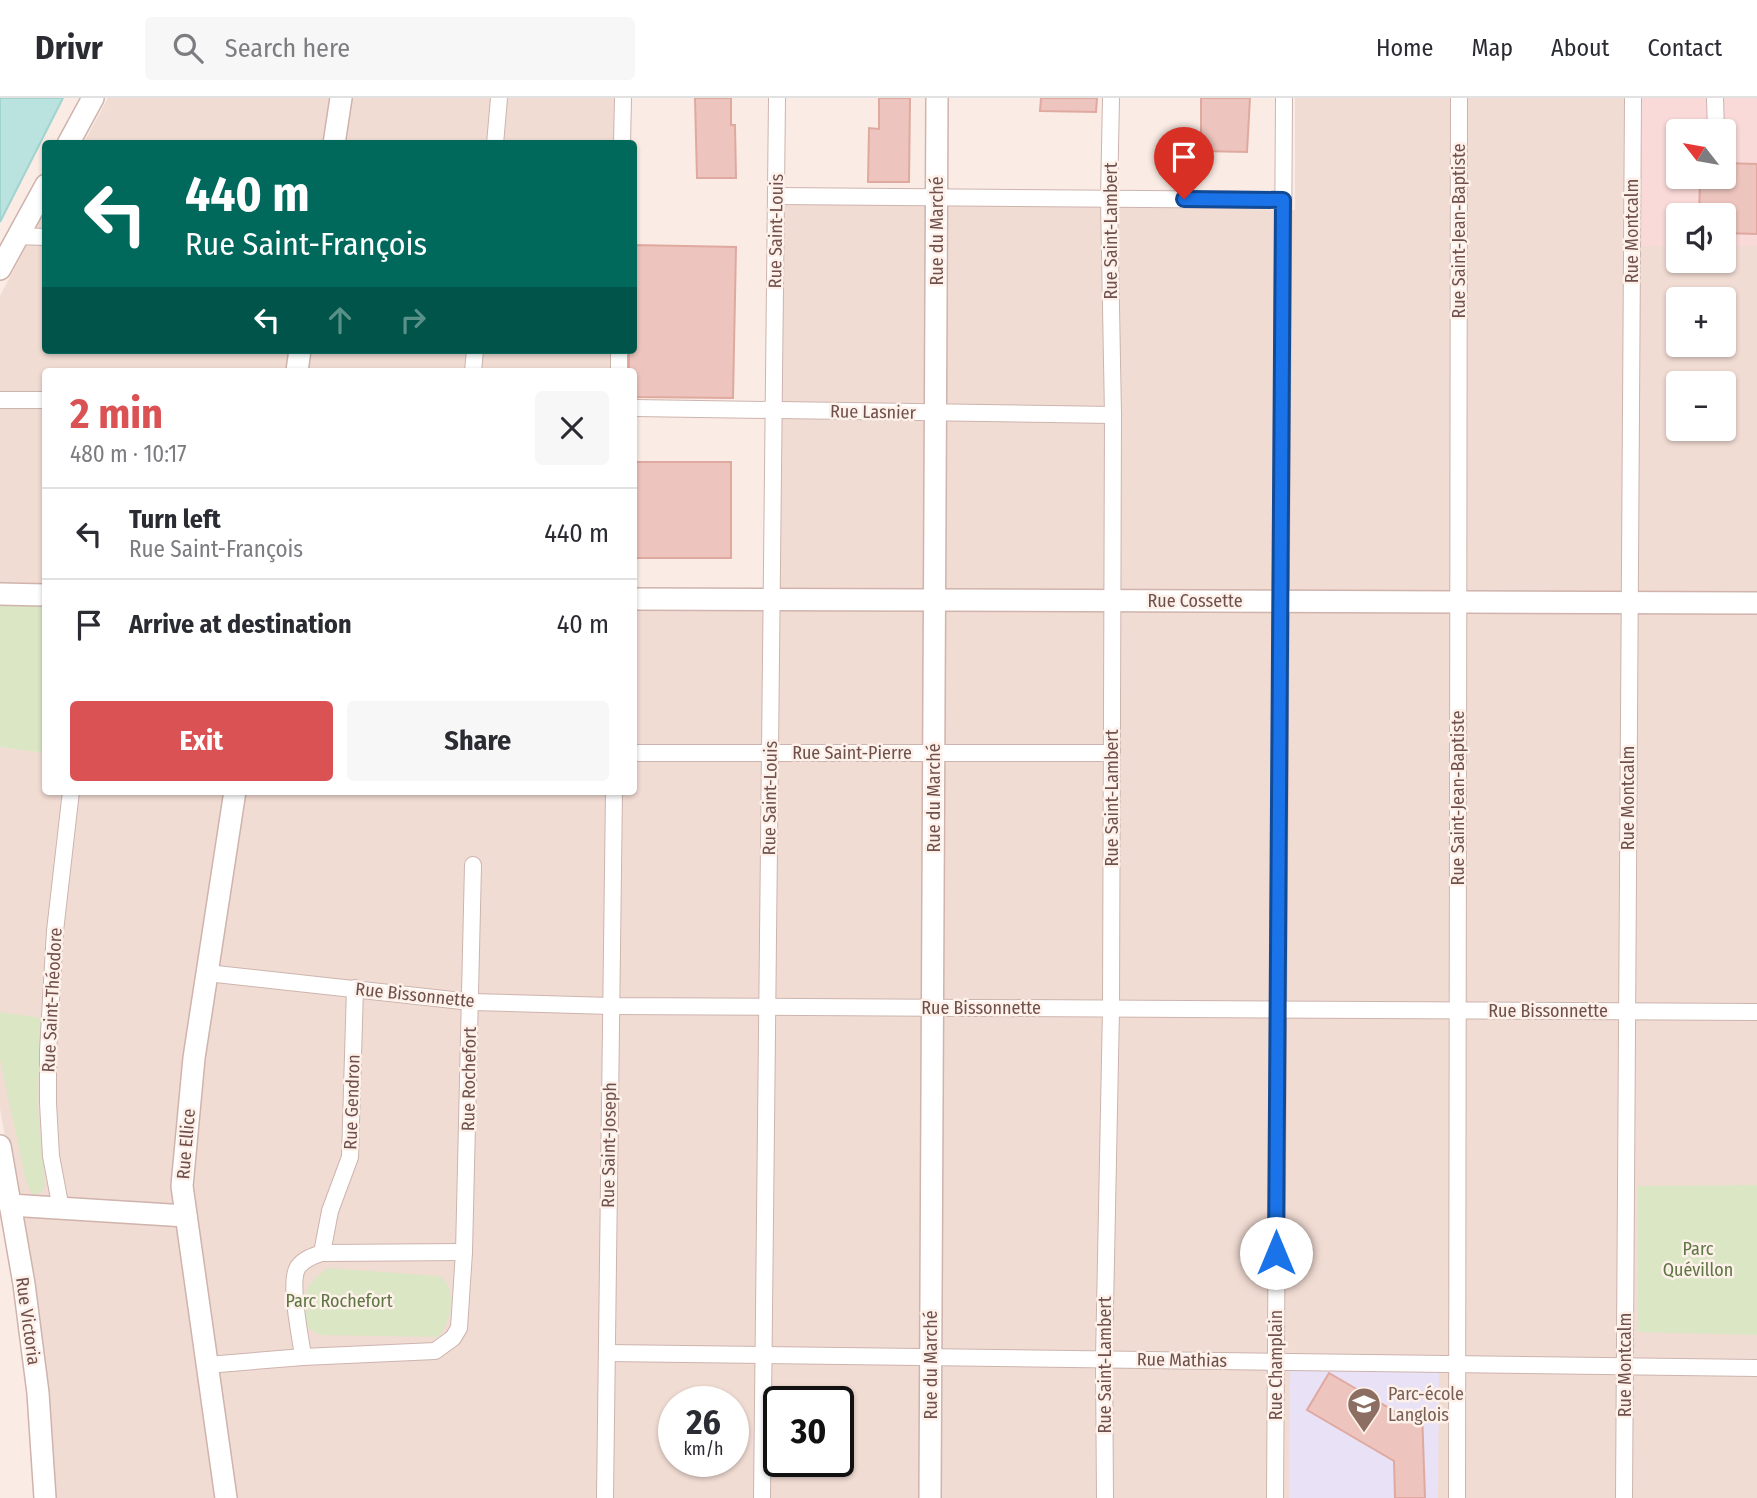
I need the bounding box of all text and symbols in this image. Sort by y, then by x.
search box [145,17,635,80]
text: Drivr [35,28,103,68]
icon: search [169,29,207,67]
text: Search here [225,33,350,64]
text: Home [1376,34,1433,62]
text: Map [1471,34,1513,62]
text: About [1551,34,1609,62]
text: Contact [1647,34,1722,62]
north arrow [1666,119,1736,189]
map controls [1666,119,1736,441]
pin [1154,127,1214,199]
icon: arrive [1165,138,1203,176]
street label: Rue Saint-Jean-Baptiste [1448,143,1470,319]
street label: Rue Saint-Lambert [1100,162,1122,300]
text: 440 m [185,165,310,224]
icon: left [70,168,161,259]
street label: Rue Saint-Louis [764,173,788,288]
street label: Rue du Marché [926,176,948,286]
street label: Rue Montcalm [1621,179,1643,283]
button: sound [1666,203,1736,273]
text: Rue Saint-François [185,225,427,263]
button: + [1666,287,1736,357]
icon: left [248,301,286,339]
icon: ahead [321,301,359,339]
icon: right [394,301,432,339]
button: − [1666,371,1736,441]
text: 2 min [70,389,163,439]
button: close [535,391,609,465]
street label: Rue Lasnier [830,400,917,424]
text: 480 m · 10:17 [70,440,187,468]
text: Turn left [129,504,221,535]
icon: left [70,515,108,553]
text: 440 m [544,518,609,549]
text: Rue Saint-François [129,535,303,563]
street label: Rue Cossette [1147,590,1243,612]
icon: arrive [70,606,108,644]
text: Arrive at destination [129,609,352,640]
text: 40 m [557,609,609,640]
button: Exit [70,701,333,781]
button: Share [347,701,609,781]
street label: Rue Saint-Jean-Baptiste [1447,710,1469,886]
street label: Rue Saint-Lambert [1101,729,1123,867]
street label: Rue Saint-Louis [758,740,782,855]
street label: Rue Saint-Pierre [792,742,912,764]
street label: Rue du Marché [923,743,945,853]
street label: Rue Montcalm [1617,746,1639,850]
street label: Rue Saint-Théodore [37,927,67,1073]
street label: Rue Bissonnette [354,978,476,1012]
street label: Rue Bissonnette [921,997,1041,1019]
street label: Rue Bissonnette [1488,1000,1608,1022]
street label: Rue Rochefort [457,1027,481,1131]
street label: Rue Gendron [339,1054,365,1150]
street label: Rue Saint-Joseph [597,1082,621,1208]
street label: Rue Ellice [172,1108,200,1180]
position arrow [1239,1216,1313,1290]
park label: Parc Quévillon [1663,1238,1733,1281]
street label: Rue Victoria [11,1276,45,1367]
park label: Parc Rochefort [285,1290,393,1312]
street label: Rue Saint-Lambert [1094,1296,1116,1434]
street label: Rue du Marché [920,1310,942,1420]
street label: Rue Champlain [1265,1310,1287,1420]
street label: Rue Montcalm [1614,1313,1636,1417]
street label: Rue Mathias [1137,1348,1228,1372]
place label: Parc-école Langlois [1388,1383,1464,1426]
school or university icon: Parc-école Langlois [1345,1385,1383,1434]
speed limit sign: 30 [763,1386,854,1477]
text: 26 [686,1401,721,1443]
text: km/h [683,1438,724,1460]

